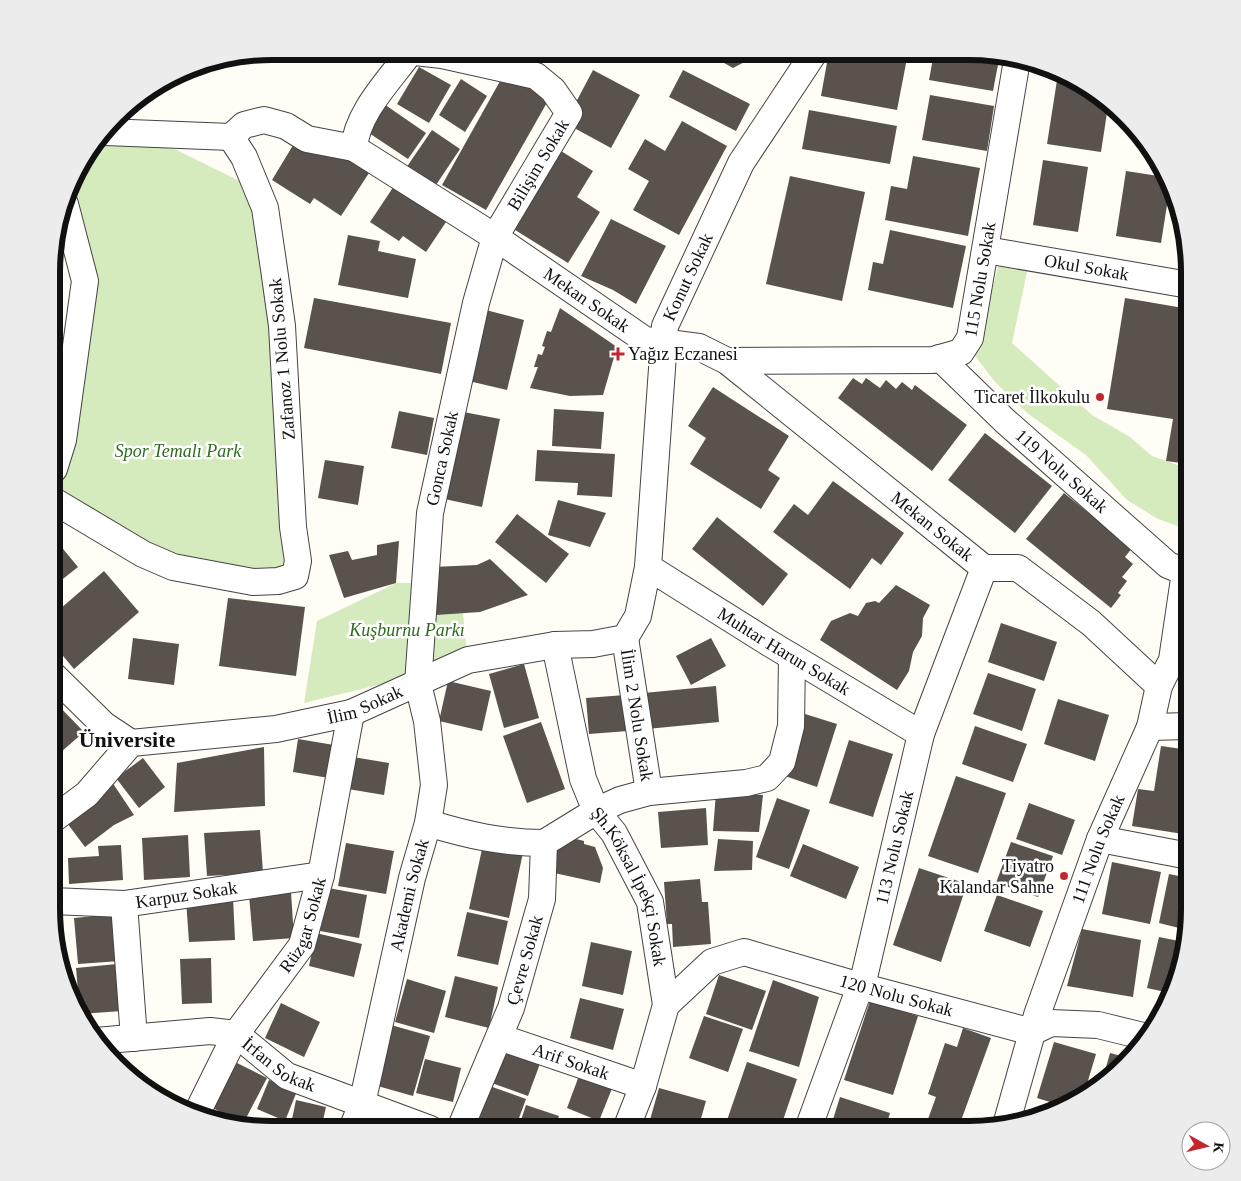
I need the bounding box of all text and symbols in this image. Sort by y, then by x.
street label: Bilişim Sokak [503,115,573,214]
street label: 115 Nolu Sokak [960,221,999,339]
street label: Konut Sokak [659,230,717,324]
street label: Okul Sokak [1043,250,1130,284]
street label: Mekan Sokak [540,264,633,336]
street label: Zafanoz 1 Nolu Sokak [265,277,299,441]
place label: Yağız Eczanesi [628,344,738,364]
marker: Yağız Eczanesi [612,348,624,360]
place label: Ticaret İlkokulu [974,387,1090,407]
marker: Ticaret İlkokulu [1094,391,1106,403]
street label: Gonca Sokak [422,409,462,508]
street label: 119 Nolu Sokak [1011,425,1112,517]
park label: Spor Temalı Park [115,441,242,461]
street label: Mekan Sokak [887,487,977,565]
street label: Muhtar Harun Sokak [714,603,854,699]
park label: Kuşburnu Parkı [348,620,465,640]
street label: İlim 2 Nolu Sokak [617,648,657,783]
street label: İlim Sokak [325,681,406,728]
district label: Üniversite [79,727,175,752]
street label: 113 Nolu Sokak [871,789,917,906]
street label: 111 Nolu Sokak [1068,791,1129,906]
street label: Şh.Köksal İpekçi Sokak [587,803,670,968]
street label: Akademi Sokak [386,836,433,954]
place label: Tiyatro Kalandar Sahne [940,856,1054,897]
marker: Tiyatro Kalandar Sahne [1058,870,1070,882]
street label: Rüzgar Sokak [275,875,330,976]
street label: Karpuz Sokak [134,877,238,912]
street label: Çevre Sokak [502,913,547,1007]
street label: 120 Nolu Sokak [837,971,955,1020]
street label: İrfan Sokak [238,1033,318,1096]
street label: Arif Sokak [530,1039,612,1084]
north arrow [1181,1121,1231,1171]
text: K [1210,1141,1227,1154]

